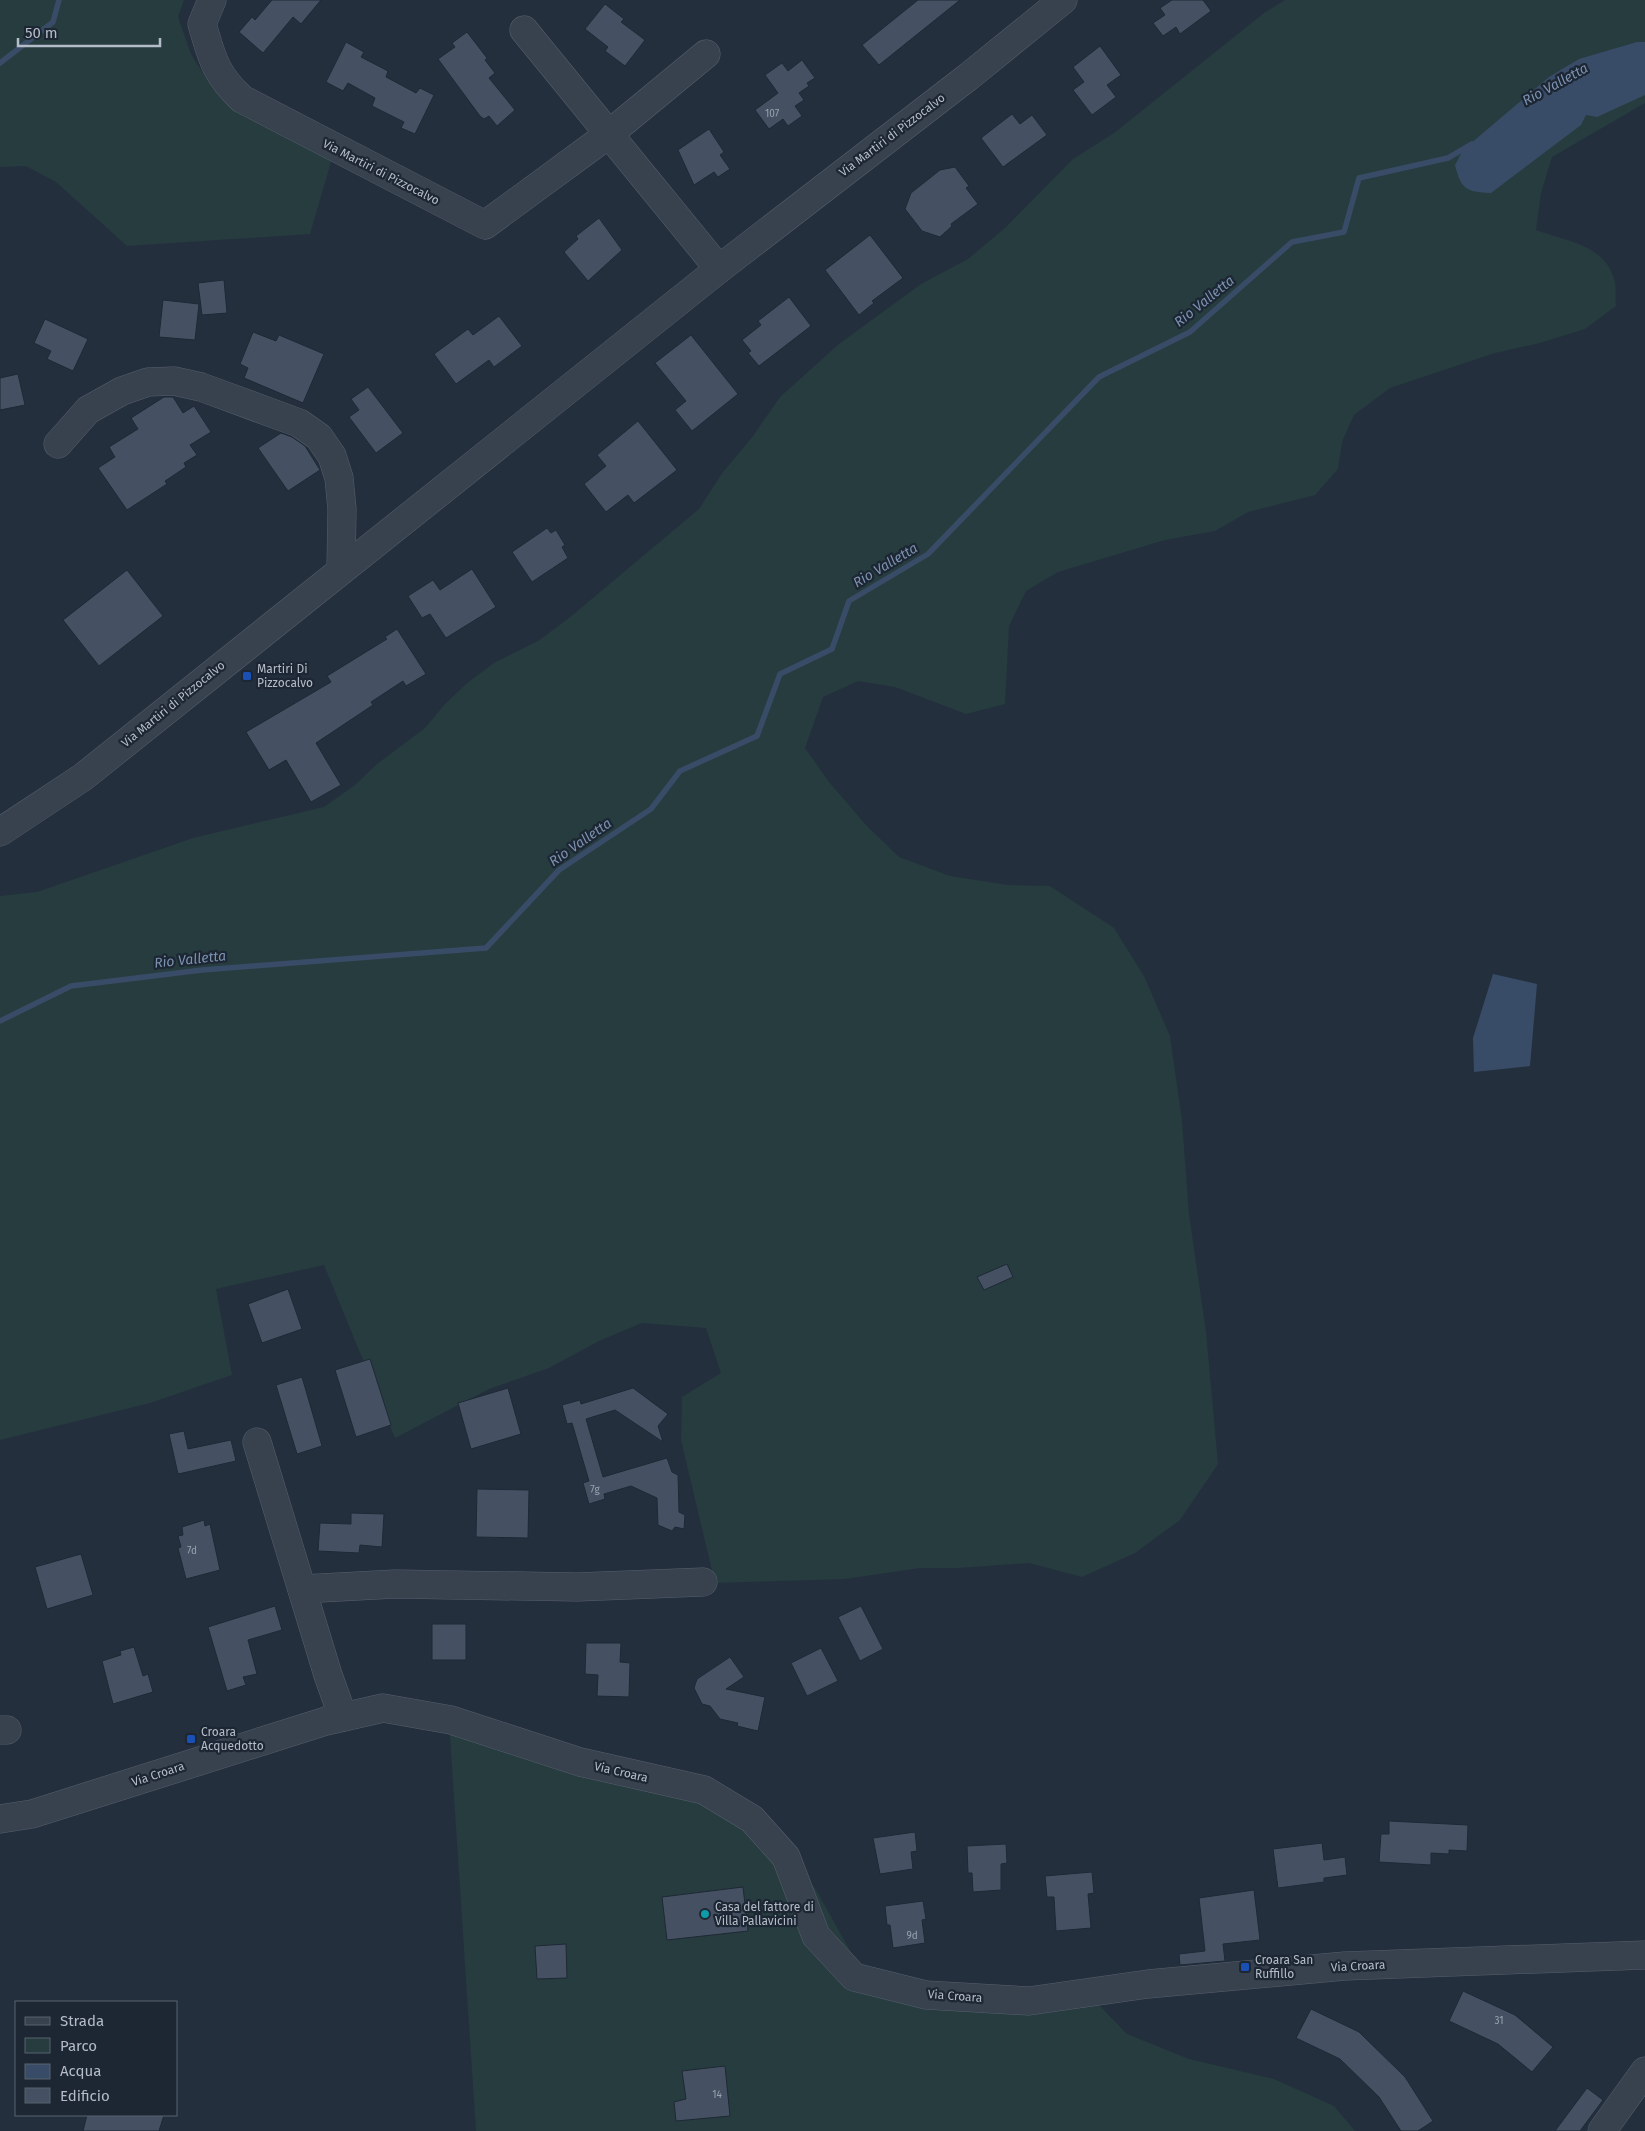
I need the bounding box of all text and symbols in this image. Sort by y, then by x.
scale bar [18,15,160,47]
text: 50 m [25,24,58,42]
water label: Rio Valletta [1520,59,1591,109]
street label: Via Martiri di Pizzocalvo [836,91,948,179]
house number: 107 [765,108,780,120]
street label: Via Martiri di Pizzocalvo [320,136,442,208]
water label: Rio Valletta [1171,272,1238,331]
water label: Rio Valletta [850,540,921,591]
street label: Via Martiri di Pizzocalvo [118,658,228,750]
place label: Martiri Di Pizzocalvo [257,662,313,690]
marker: Martiri Di Pizzocalvo [241,670,253,682]
water label: Rio Valletta [546,815,615,870]
water label: Rio Valletta [153,947,227,972]
house number: 7g [590,1484,600,1496]
house number: 7d [187,1545,197,1557]
place label: Croara Acquedotto [201,1725,264,1753]
marker: Croara Acquedotto [185,1733,197,1745]
street label: Via Croara [130,1759,186,1789]
street label: Via Croara [593,1759,649,1785]
place label: Casa del fattore di Villa Pallavicini [715,1900,814,1928]
marker: Casa del fattore di Villa Pallavicini [699,1908,711,1920]
house number: 9d [906,1930,918,1942]
place label: Croara San Ruffillo [1255,1953,1313,1981]
street label: Via Croara [1330,1958,1386,1974]
marker: Croara San Ruffillo [1239,1961,1251,1973]
street label: Via Croara [927,1987,983,2005]
legend [15,2001,178,2116]
text: Strada [60,2012,104,2030]
house number: 31 [1494,2015,1504,2027]
text: Parco [60,2037,97,2055]
text: Acqua [60,2062,101,2080]
text: Edificio [60,2087,110,2105]
house number: 14 [712,2089,723,2101]

